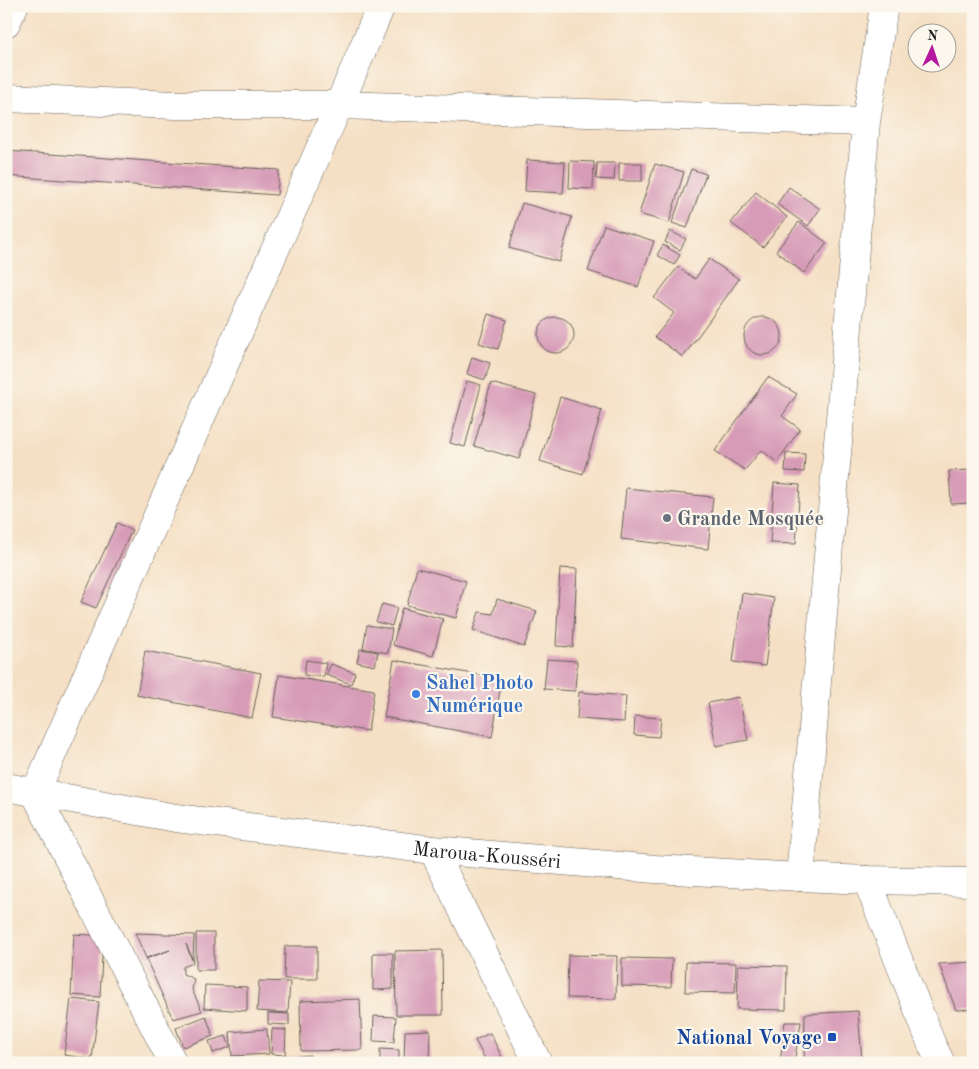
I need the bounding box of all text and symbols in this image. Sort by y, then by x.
north arrow [906,22,956,72]
text: N [927,29,939,43]
place label: Grande Mosquée [677,510,824,530]
marker: Grande Mosquée [661,512,673,524]
place label: Sahel Photo Numérique [426,674,534,717]
marker: Sahel Photo Numérique [410,688,422,700]
street label: Maroua-Kousséri [412,840,562,873]
place label: National Voyage [676,1029,822,1049]
marker: National Voyage [826,1031,838,1043]

